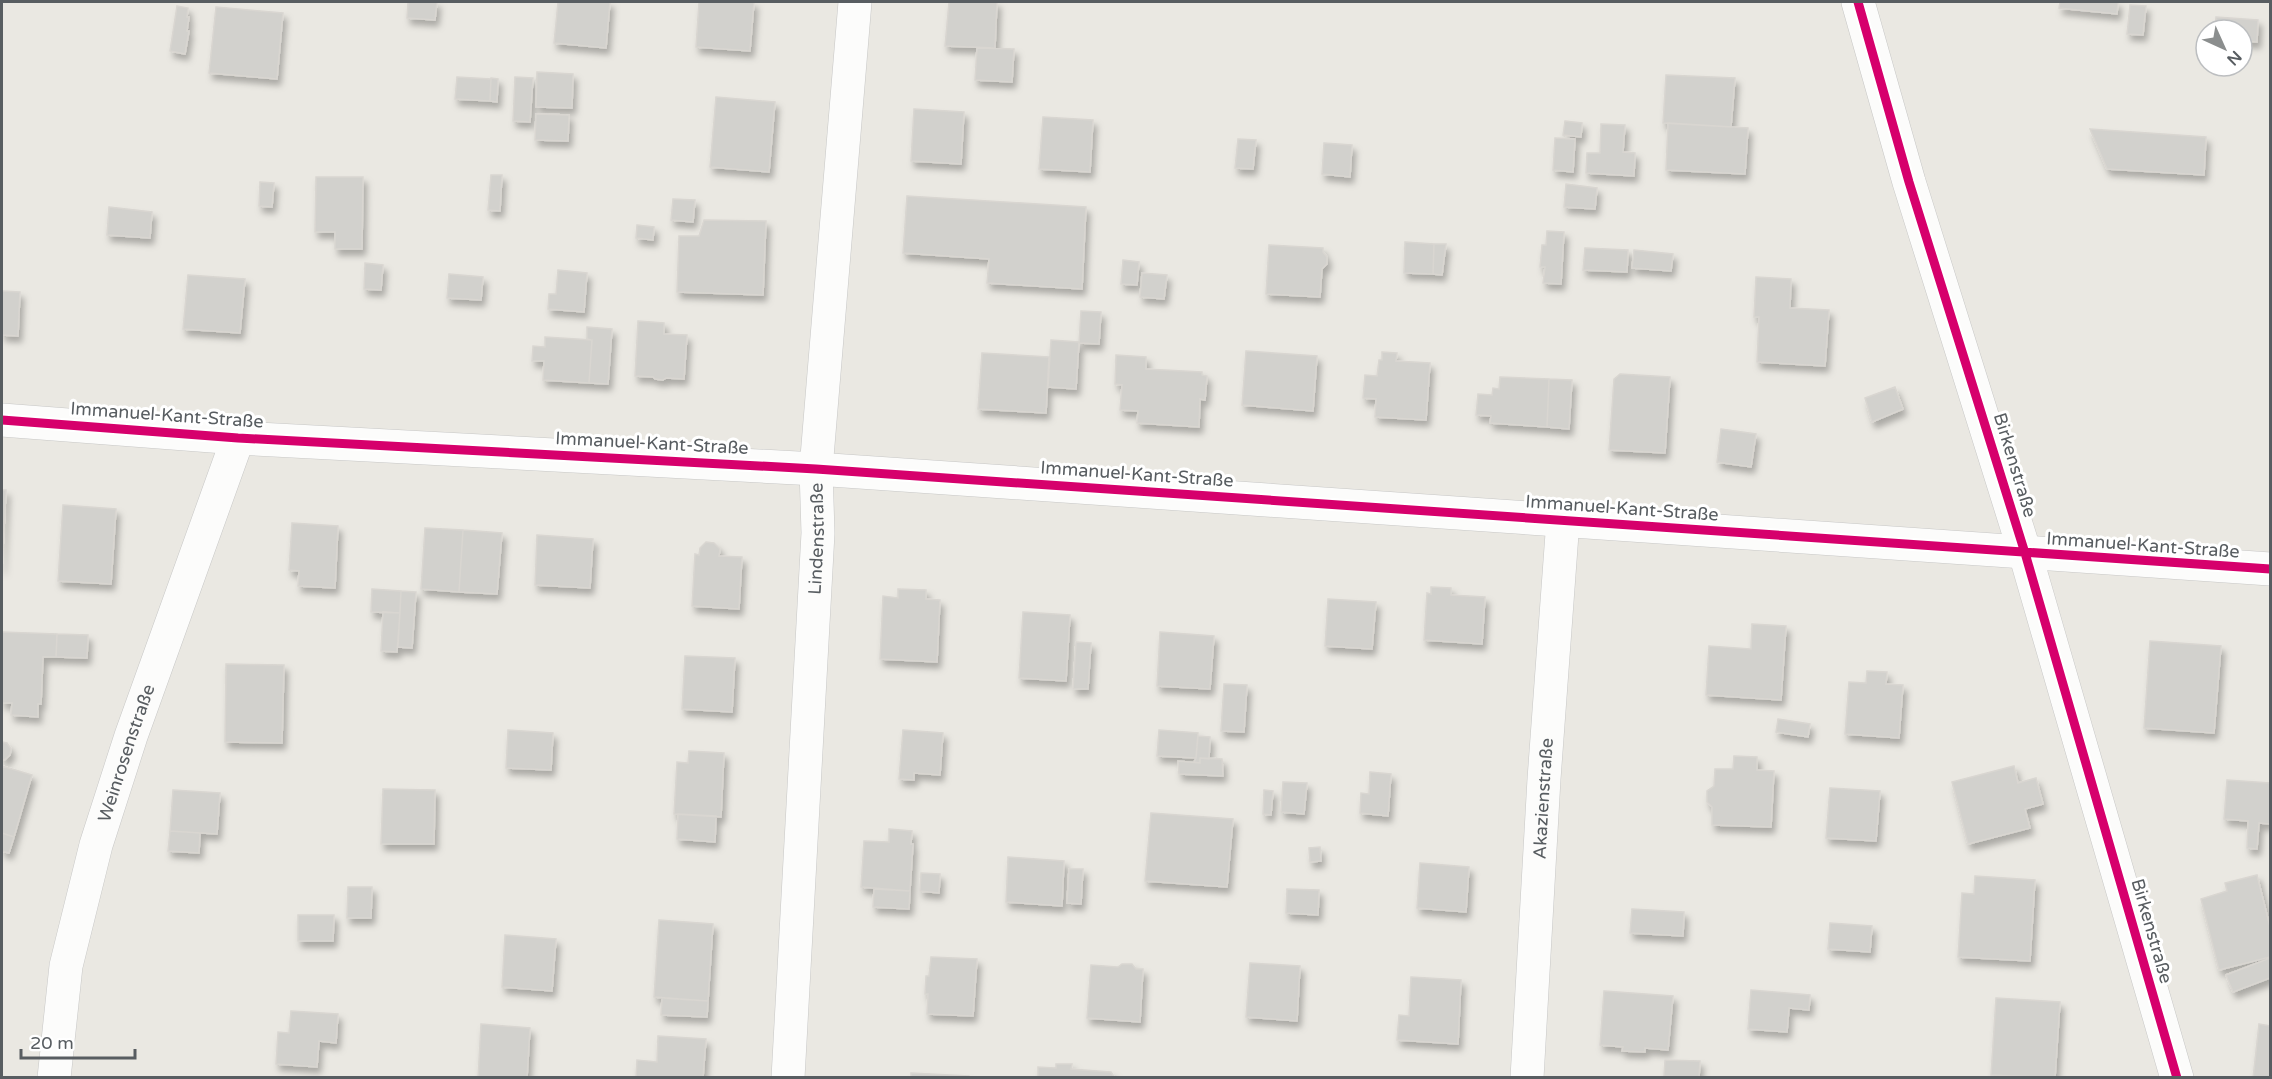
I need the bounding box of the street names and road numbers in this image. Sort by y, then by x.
street label: Immanuel-Kant-Straße [70,397,264,433]
street label: Birkenstraße [1989,410,2041,520]
street label: Immanuel-Kant-Straße [555,427,749,459]
street label: Immanuel-Kant-Straße [1040,456,1234,492]
street label: Lindenstraße [804,482,829,595]
street label: Immanuel-Kant-Straße [1525,490,1719,526]
street label: Immanuel-Kant-Straße [2046,527,2240,563]
street label: Weinrosenstraße [93,681,160,825]
street label: Akazienstraße [1528,737,1558,860]
street label: Birkenstraße [2127,876,2177,986]

